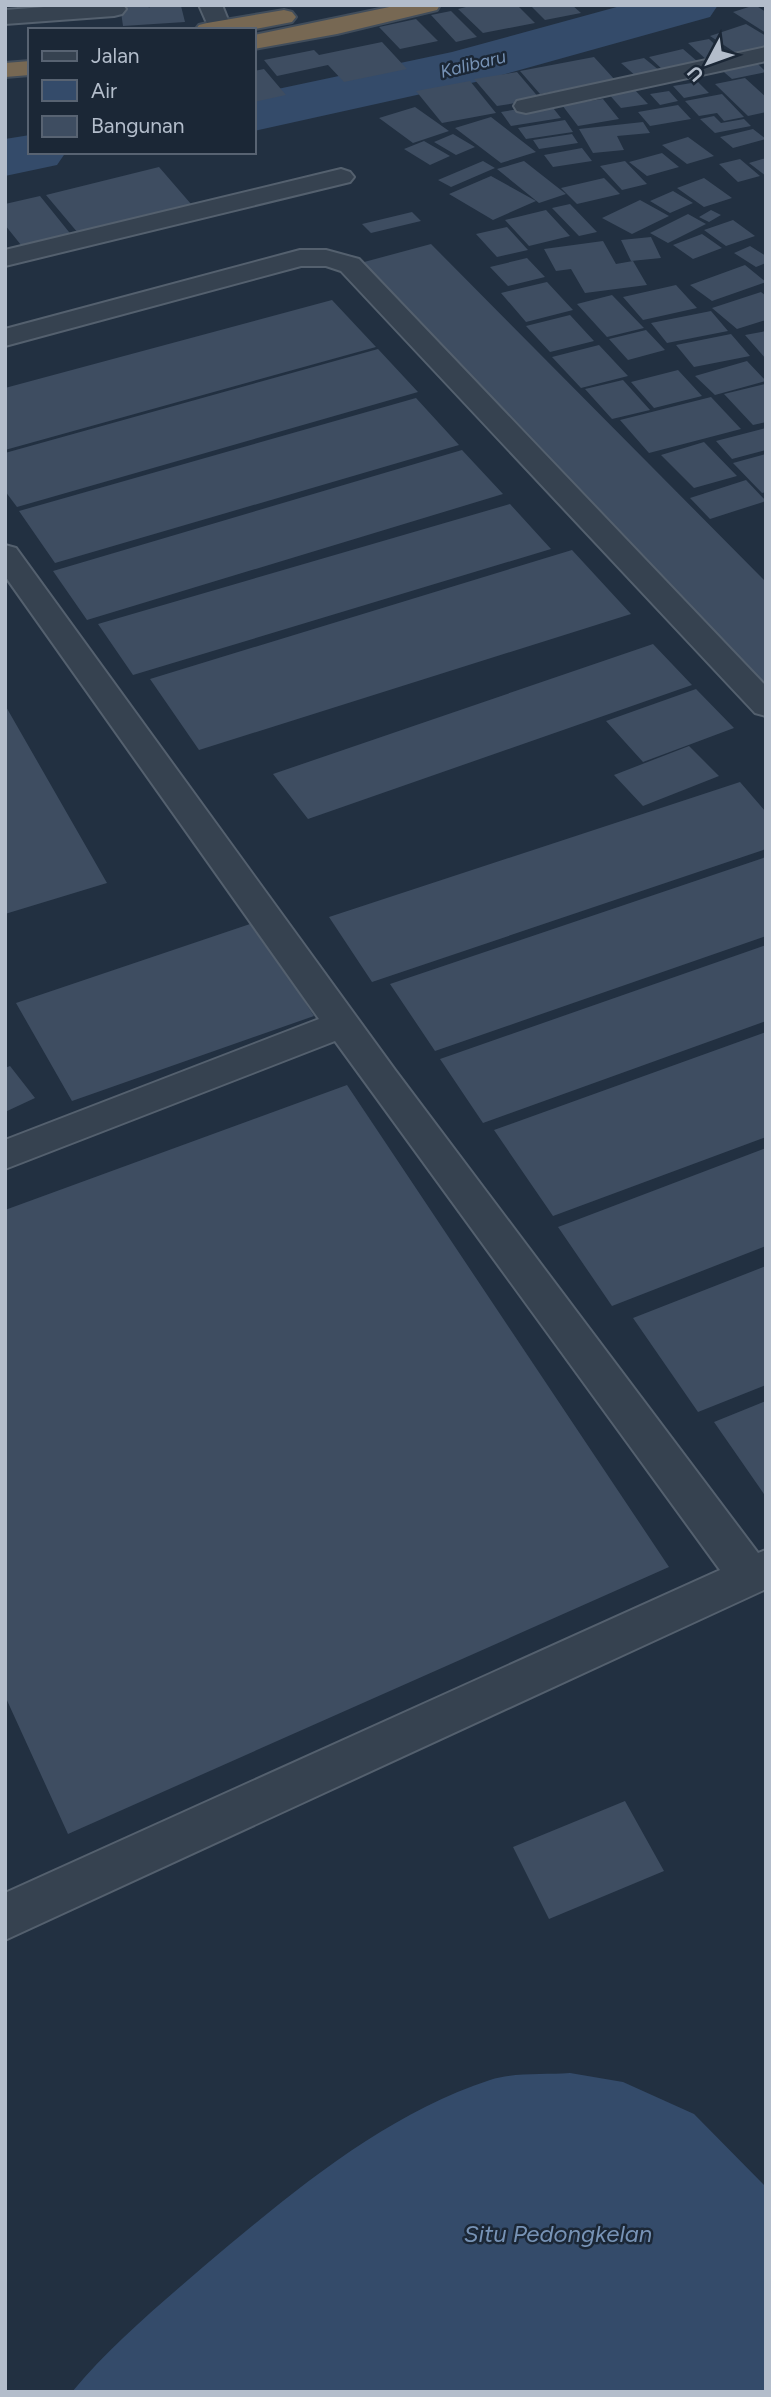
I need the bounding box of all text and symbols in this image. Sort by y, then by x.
legend [28,28,256,154]
north arrow [673,28,743,98]
text: Jalan [91,43,140,68]
water label: Kalibaru [438,45,508,83]
text: U [682,61,709,86]
text: Air [91,78,117,103]
text: Bangunan [91,113,184,138]
water label: Situ Pedongkelan [464,2219,652,2248]

